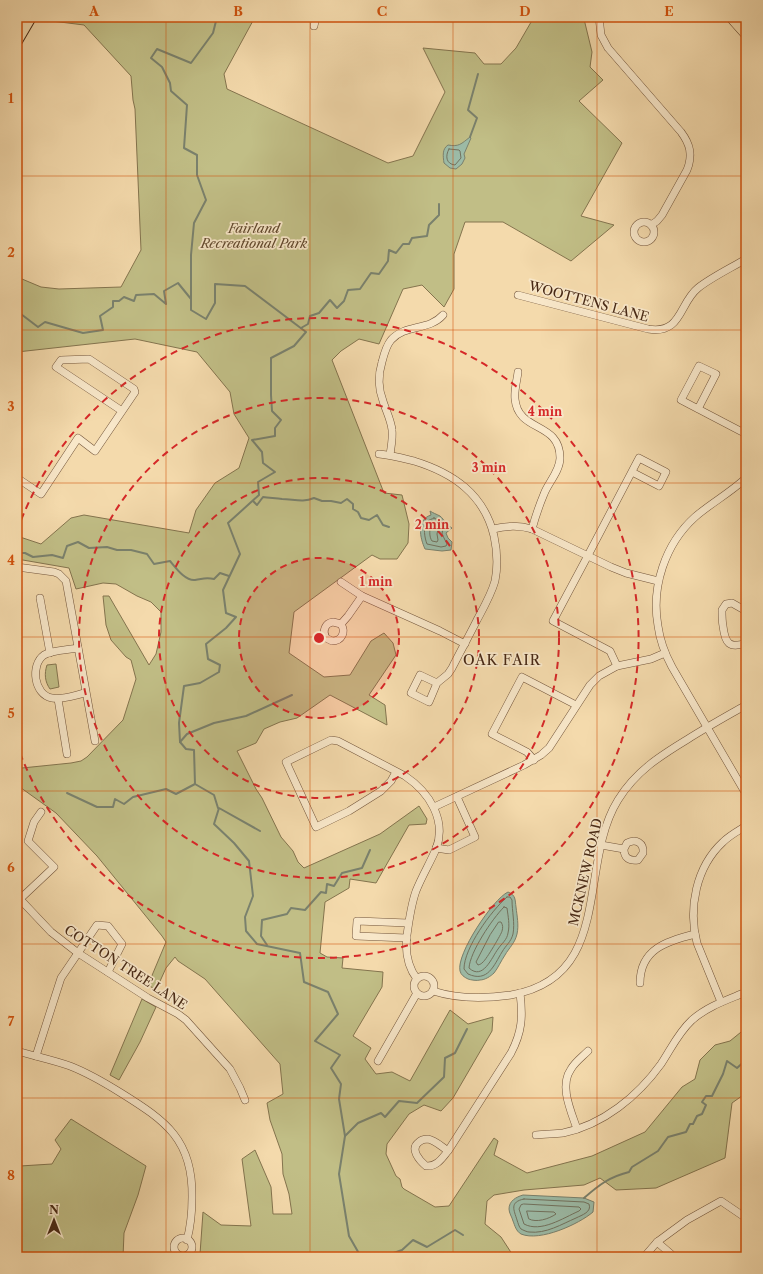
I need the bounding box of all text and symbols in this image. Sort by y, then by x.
text: A [88,3,100,19]
text: B [233,3,243,19]
text: C [377,3,387,19]
text: D [519,3,531,19]
text: E [664,3,674,19]
text: 1 [8,90,14,106]
park label: Fairland Recreational Park [200,220,308,251]
text: 2 [7,244,15,260]
street label: WOOTTENS LANE [526,277,651,325]
text: 3 [7,398,15,414]
text: 4 min [528,404,563,419]
text: 3 min [472,460,507,475]
text: 2 min [415,517,450,532]
text: 4 [7,552,15,568]
text: 1 min [360,574,393,589]
centre of rings [312,631,326,645]
district label: OAK FAIR [463,651,541,669]
text: 5 [7,705,15,721]
street label: MCKNEW ROAD [565,817,605,927]
text: 6 [7,859,15,875]
street label: COTTON TREE LANE [62,921,190,1013]
text: 7 [8,1013,15,1029]
text: 8 [7,1167,15,1183]
north arrow [34,1200,74,1240]
text: N [49,1203,59,1217]

